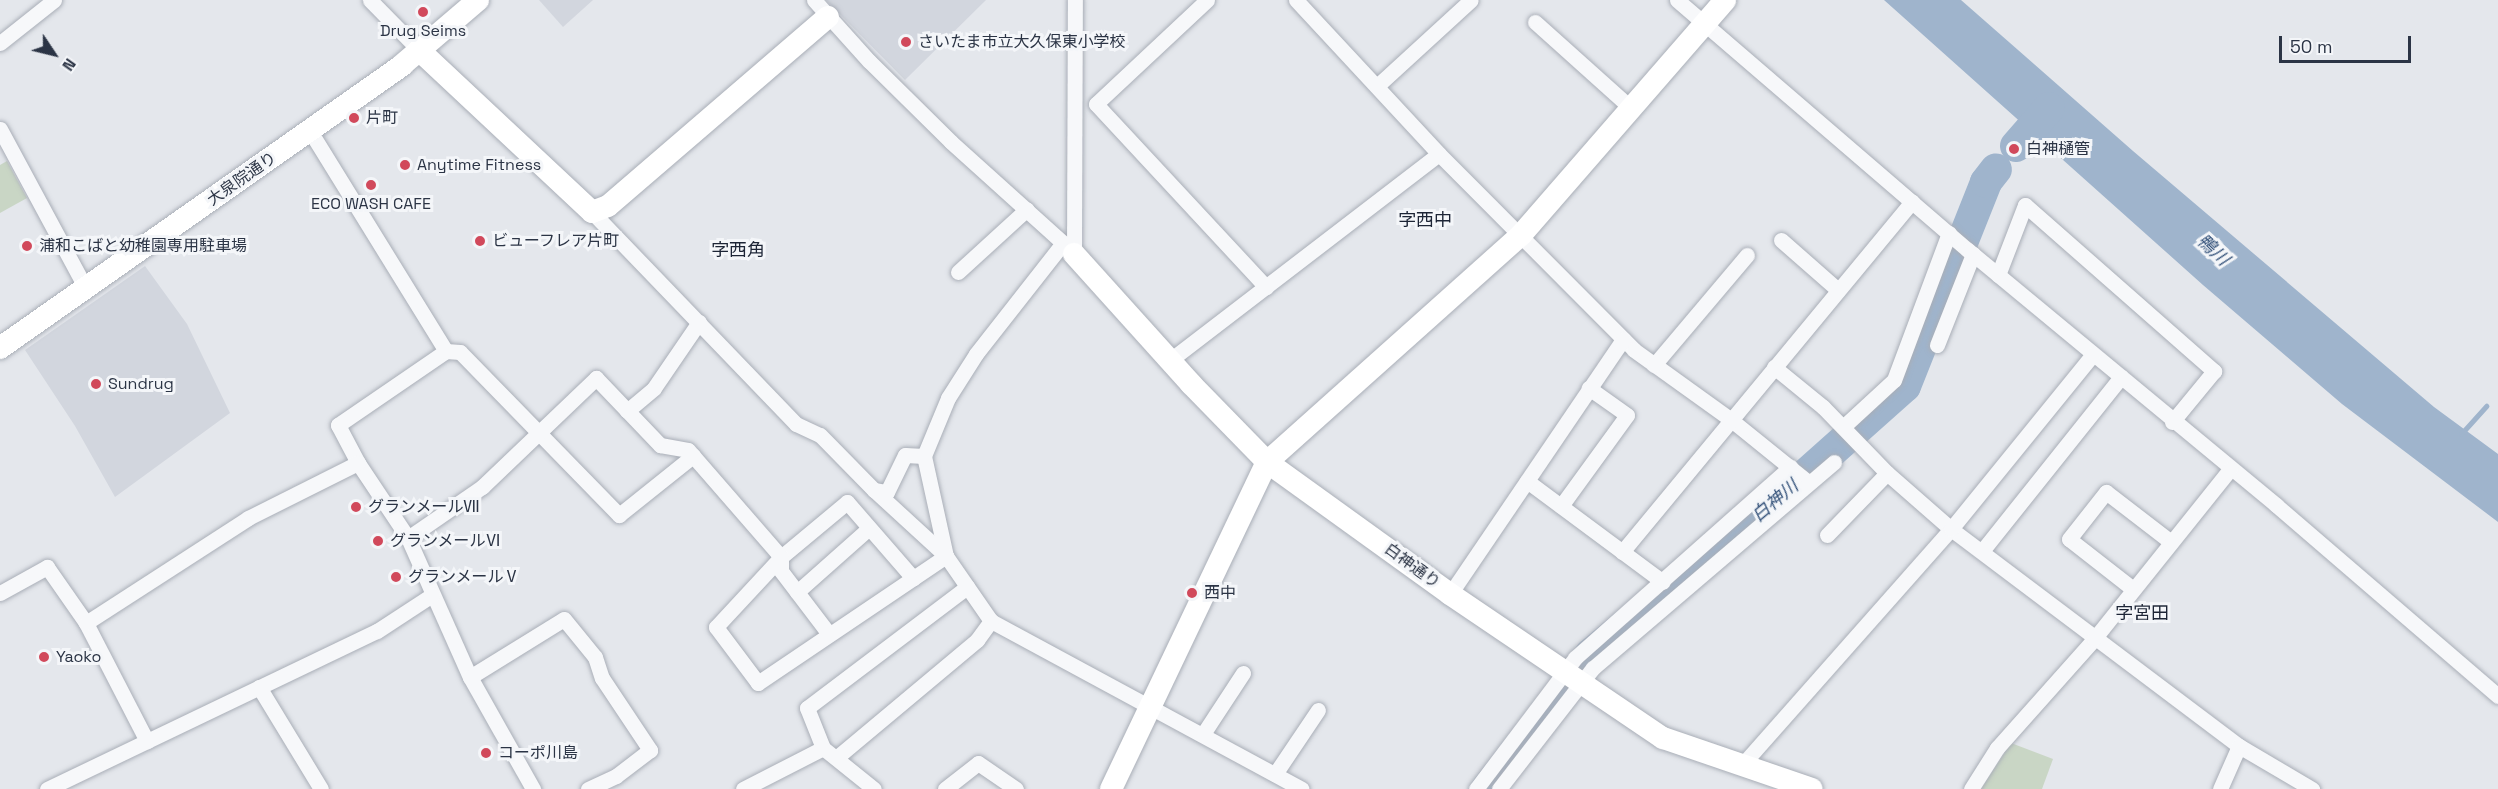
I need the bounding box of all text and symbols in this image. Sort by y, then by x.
marker: Drug Seims [416,5,430,19]
place label: Drug Seims [380,21,466,41]
north arrow [24,24,84,84]
scale bar [2282,24,2414,62]
place label: さいたま市立大久保東小学校 [918,32,1126,52]
marker: さいたま市立大久保東小学校 [899,35,913,49]
text: 50 m [2290,35,2332,58]
text: N [57,54,81,75]
place label: 片町 [366,108,398,128]
marker: 片町 [347,111,361,125]
place label: 白神樋管 [2026,139,2090,159]
marker: 白神樋管 [2007,142,2021,156]
street label: 大泉院通り [204,148,280,210]
place label: Anytime Fitness [417,155,541,175]
marker: Anytime Fitness [398,158,412,172]
marker: ECO WASH CAFE [364,178,378,192]
place label: ECO WASH CAFE [311,194,431,214]
district label: 字西中 [1398,209,1452,231]
water label: 鴨川 [2192,230,2234,270]
place label: ビューフレア片町 [492,231,620,251]
marker: ビューフレア片町 [473,234,487,248]
place label: 浦和こばと幼稚園専用駐車場 [39,236,247,256]
marker: 浦和こばと幼稚園専用駐車場 [20,239,34,253]
district label: 字西角 [711,239,765,261]
place label: Sundrug [108,374,174,394]
marker: Sundrug [89,377,103,391]
water label: 白神川 [1747,475,1803,527]
place label: グランメールⅦ [368,497,480,517]
marker: グランメールⅦ [349,500,363,514]
place label: グランメールⅥ [390,531,502,551]
marker: グランメールⅥ [371,534,385,548]
street label: 白神通り [1380,539,1444,593]
place label: グランメールⅤ [408,567,520,587]
marker: グランメールⅤ [389,570,403,584]
place label: 西中 [1204,583,1236,603]
marker: 西中 [1185,586,1199,600]
district label: 字宮田 [2115,602,2169,624]
place label: Yaoko [56,647,101,667]
marker: Yaoko [37,650,51,664]
place label: コーポ川島 [498,743,578,763]
marker: コーポ川島 [479,746,493,760]

